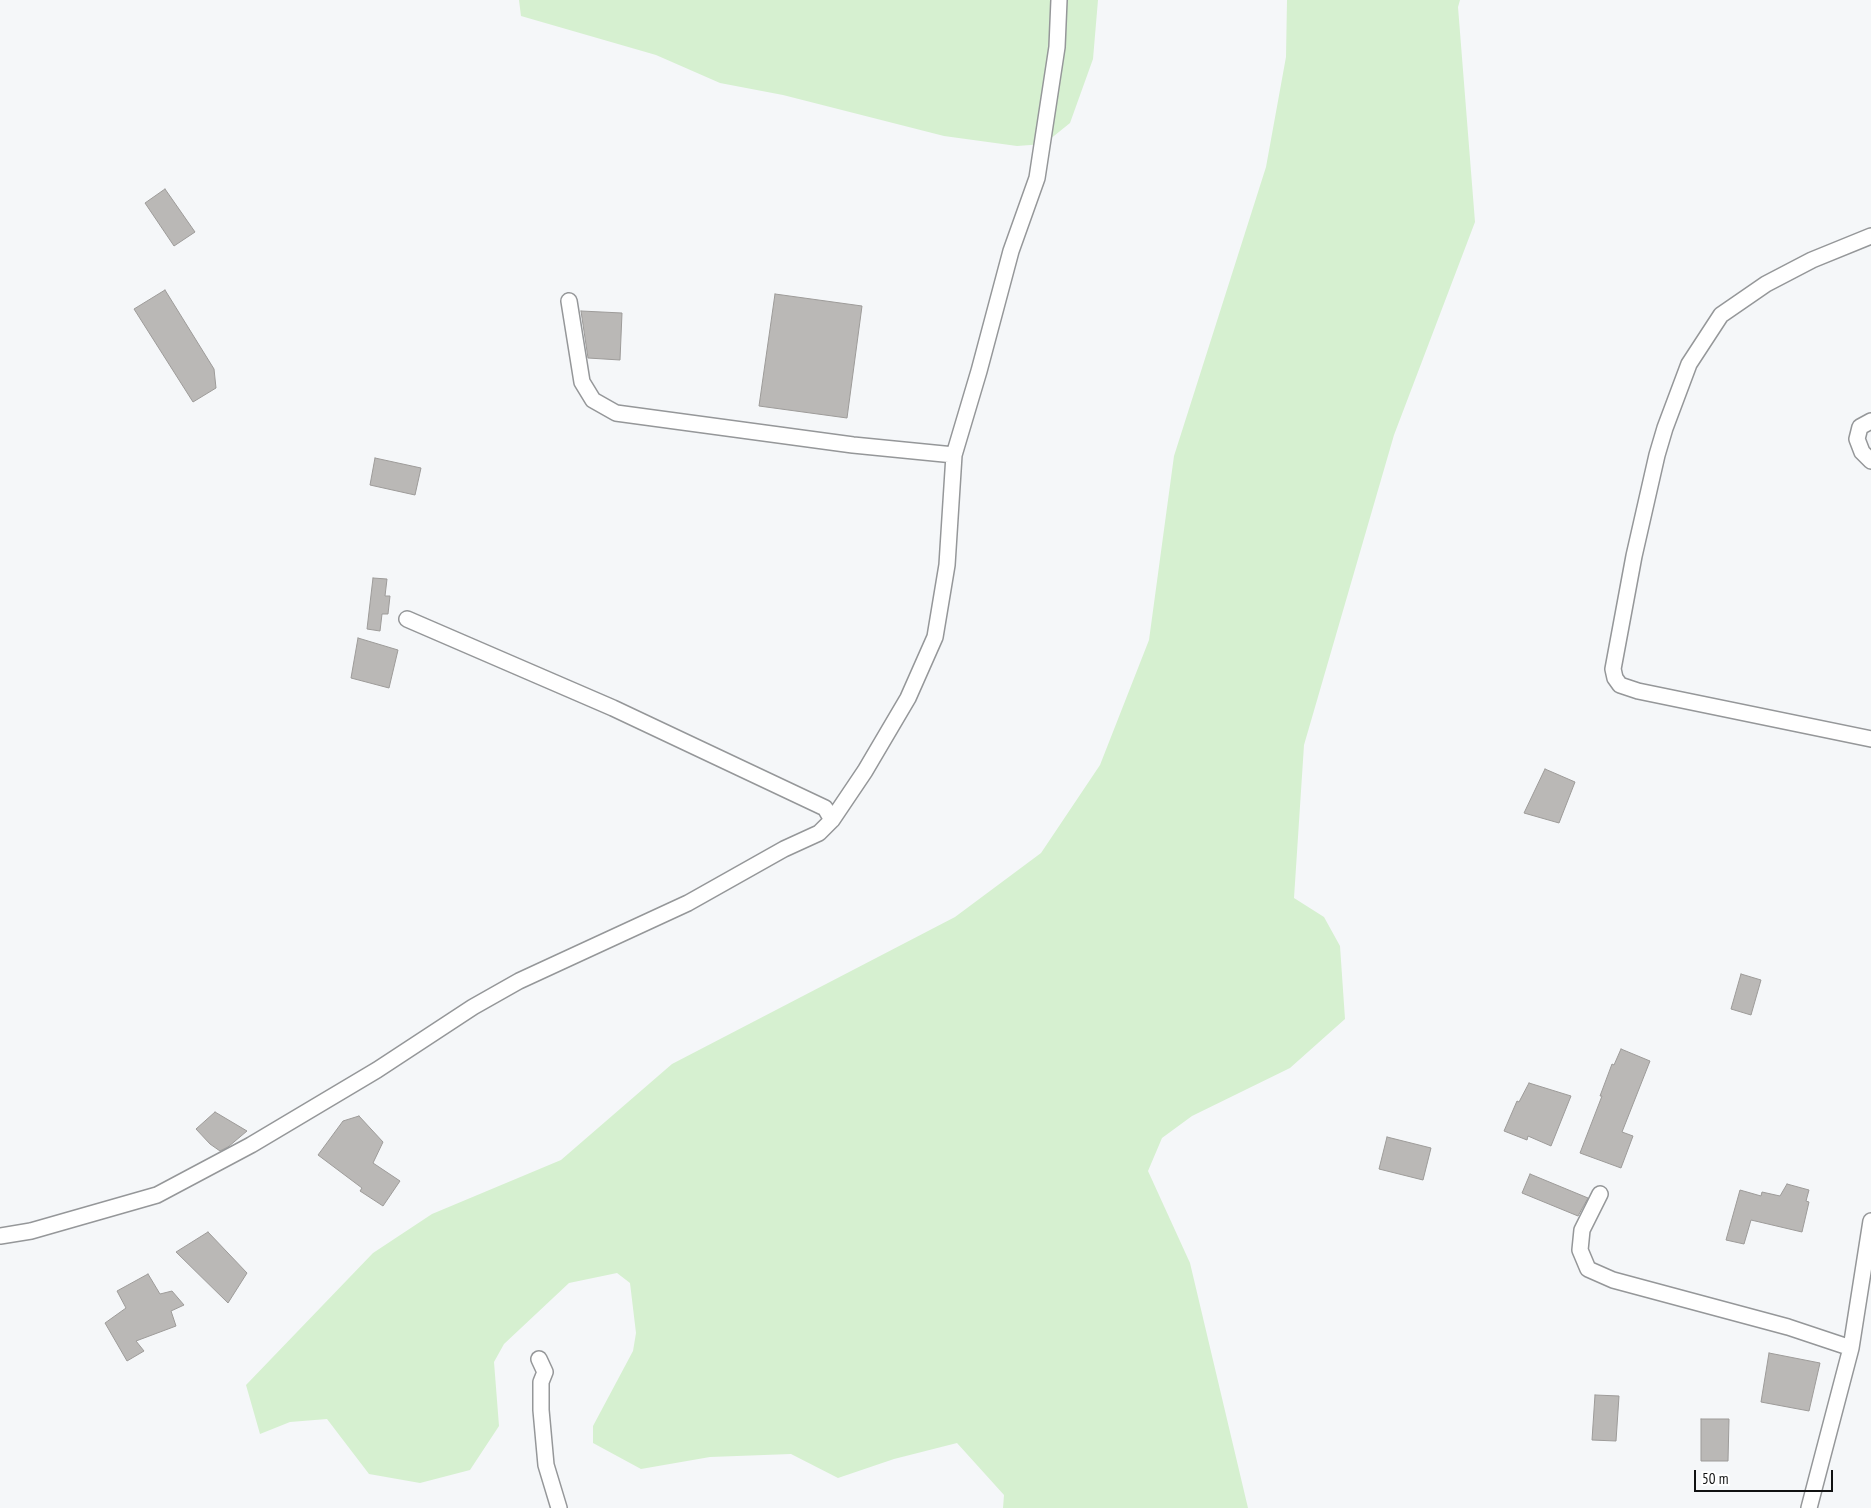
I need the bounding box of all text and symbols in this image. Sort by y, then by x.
scale bar [1696,1460,1835,1492]
text: 50 m [1702,1469,1728,1488]

